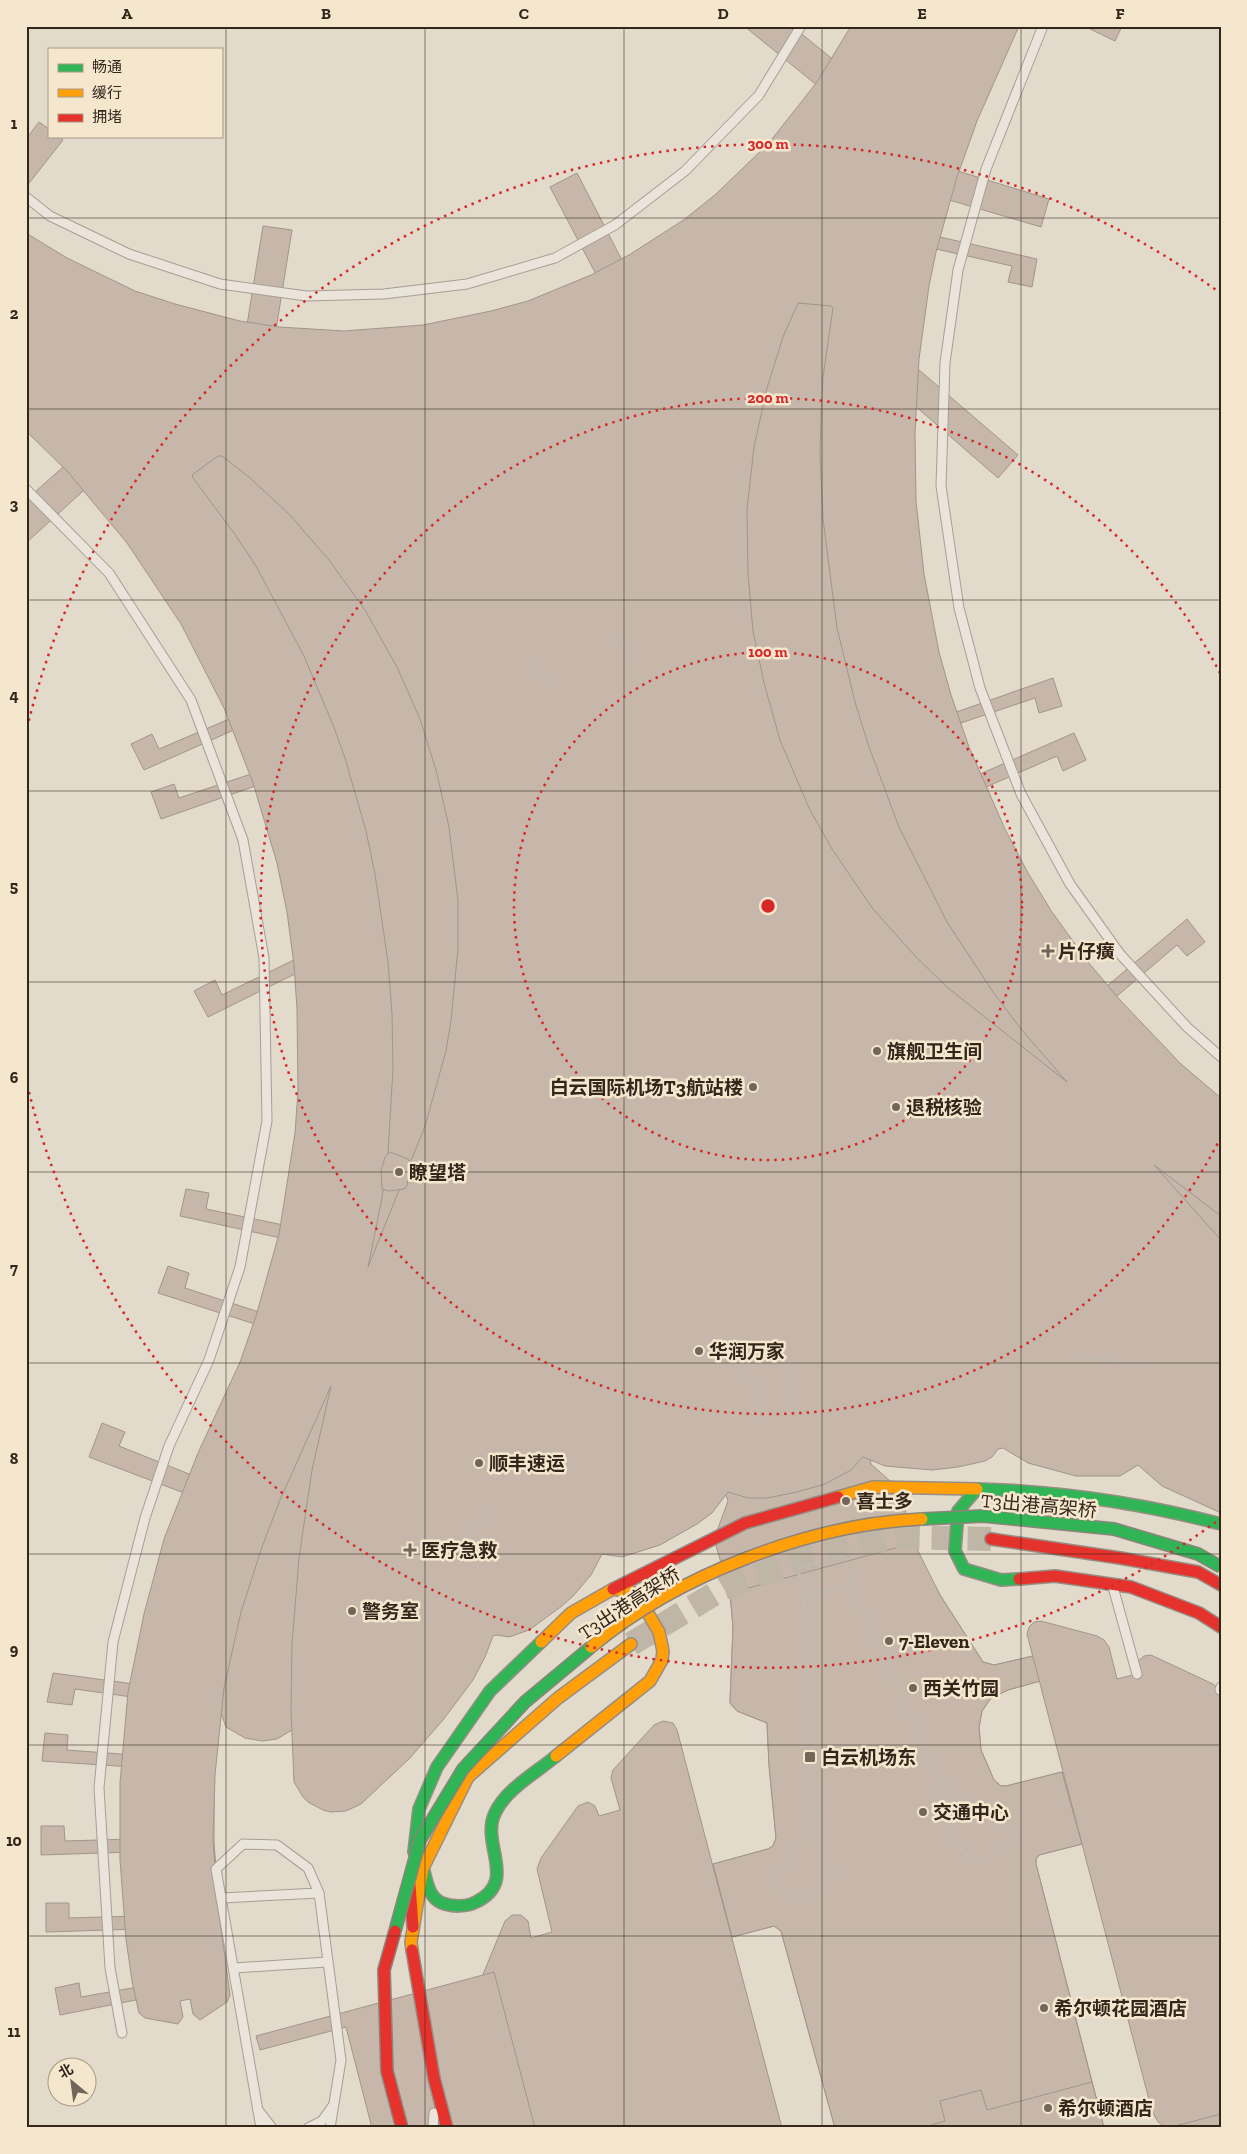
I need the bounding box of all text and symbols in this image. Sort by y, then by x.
text: A [122,4,133,23]
text: B [321,4,331,23]
text: C [519,4,529,23]
text: D [717,4,729,23]
text: E [917,4,927,23]
text: F [1115,4,1125,23]
legend [48,48,222,138]
text: 畅通 [92,58,122,76]
text: 缓行 [92,84,122,102]
text: 拥堵 [92,108,122,126]
text: 1 [11,114,18,133]
text: 300 m [747,135,789,153]
text: 2 [10,304,19,323]
text: 200 m [747,389,789,407]
text: 3 [10,495,19,514]
text: 100 m [748,643,788,661]
text: 4 [9,686,19,705]
text: 5 [10,877,18,896]
centre of rings [759,897,777,915]
place label: 片仔癀 [1058,940,1115,963]
marker: 片仔癀 [1042,945,1054,957]
place label: 旗舰卫生间 [887,1040,982,1063]
marker: 旗舰卫生间 [871,1045,883,1057]
text: 6 [10,1068,19,1087]
place label: 白云国际机场T3航站楼 [550,1076,743,1099]
marker: 白云国际机场T3航站楼 [747,1081,759,1093]
place label: 退税核验 [906,1096,982,1119]
marker: 退税核验 [890,1101,902,1113]
place label: 瞭望塔 [409,1161,466,1184]
marker: 瞭望塔 [393,1166,405,1178]
text: 7 [10,1259,18,1278]
place label: 华润万家 [709,1340,785,1363]
marker: 华润万家 [693,1345,705,1357]
text: 8 [10,1449,19,1468]
place label: 顺丰速运 [489,1452,565,1475]
marker: 顺丰速运 [473,1457,485,1469]
street label: T3出港高架桥 [980,1489,1098,1522]
place label: 喜士多 [856,1490,913,1513]
marker: 喜士多 [840,1495,852,1507]
place label: 医疗急救 [421,1539,498,1562]
marker: 医疗急救 [403,1543,417,1557]
street label: T3出港高架桥 [574,1562,684,1645]
place label: 警务室 [362,1600,419,1623]
marker: 警务室 [346,1605,358,1617]
place label: 7-Eleven [899,1630,970,1653]
marker: 7-Eleven [883,1635,895,1647]
text: 9 [10,1640,19,1659]
place label: 西关竹园 [923,1677,999,1700]
marker: 西关竹园 [907,1682,919,1694]
place label: 白云机场东 [821,1746,916,1769]
marker: 白云机场东 [803,1750,817,1764]
place label: 交通中心 [933,1801,1009,1824]
marker: 交通中心 [917,1806,929,1818]
text: 10 [6,1831,22,1850]
place label: 希尔顿花园酒店 [1054,1997,1187,2020]
marker: 希尔顿花园酒店 [1038,2002,1050,2014]
text: 11 [8,2022,21,2041]
north arrow [48,2056,98,2106]
text: 北 [56,2060,76,2082]
place label: 希尔顿酒店 [1058,2097,1153,2120]
marker: 希尔顿酒店 [1042,2102,1054,2114]

